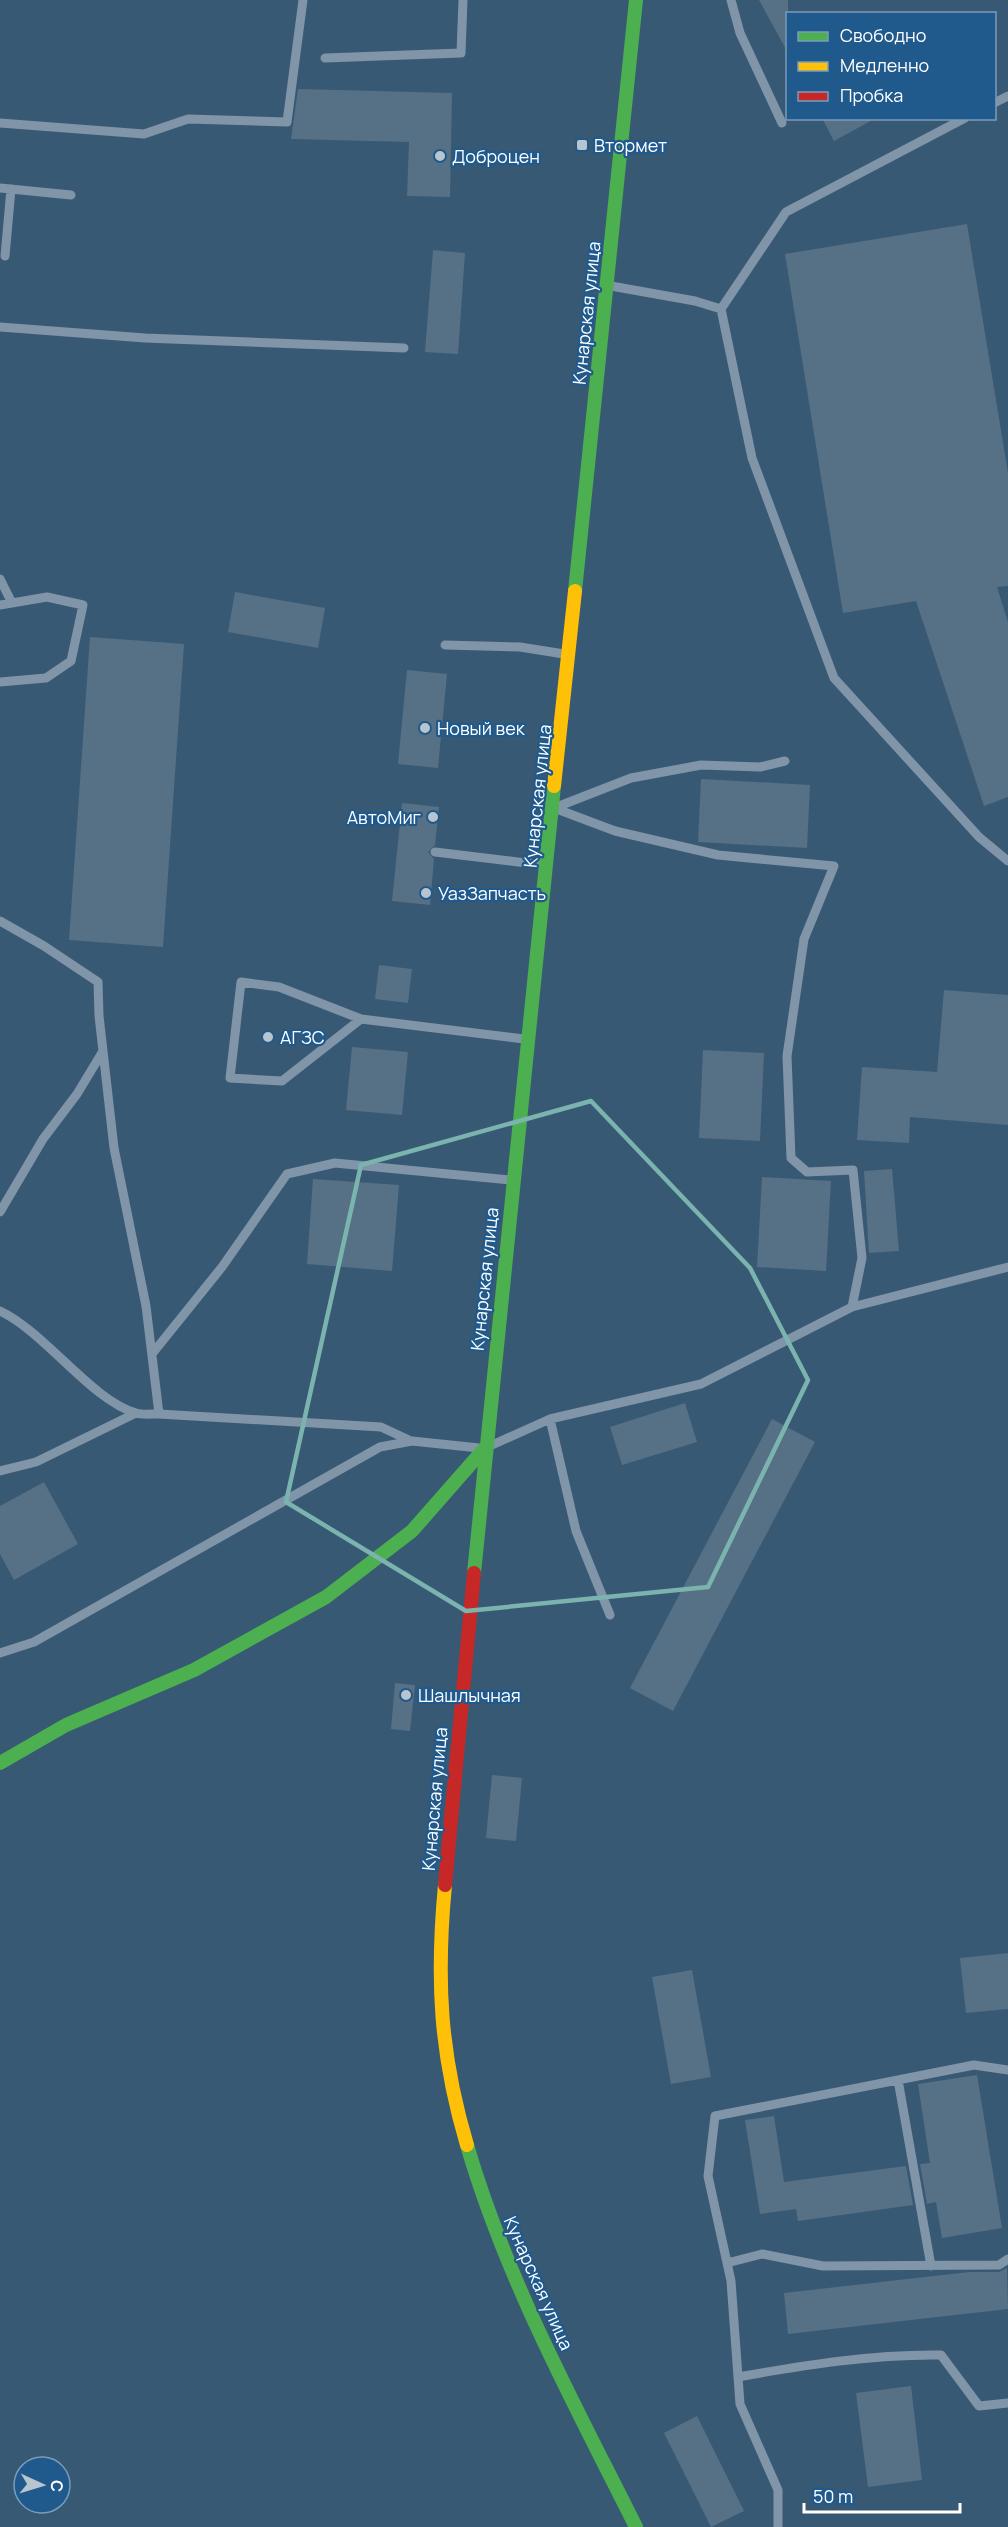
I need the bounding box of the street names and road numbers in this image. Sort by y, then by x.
street label: Кунарская улица [567,240,605,386]
street label: Кунарская улица [518,723,556,869]
street label: Кунарская улица [465,1206,503,1352]
street label: Кунарская улица [416,1726,452,1872]
street label: Кунарская улица [499,2212,579,2354]

